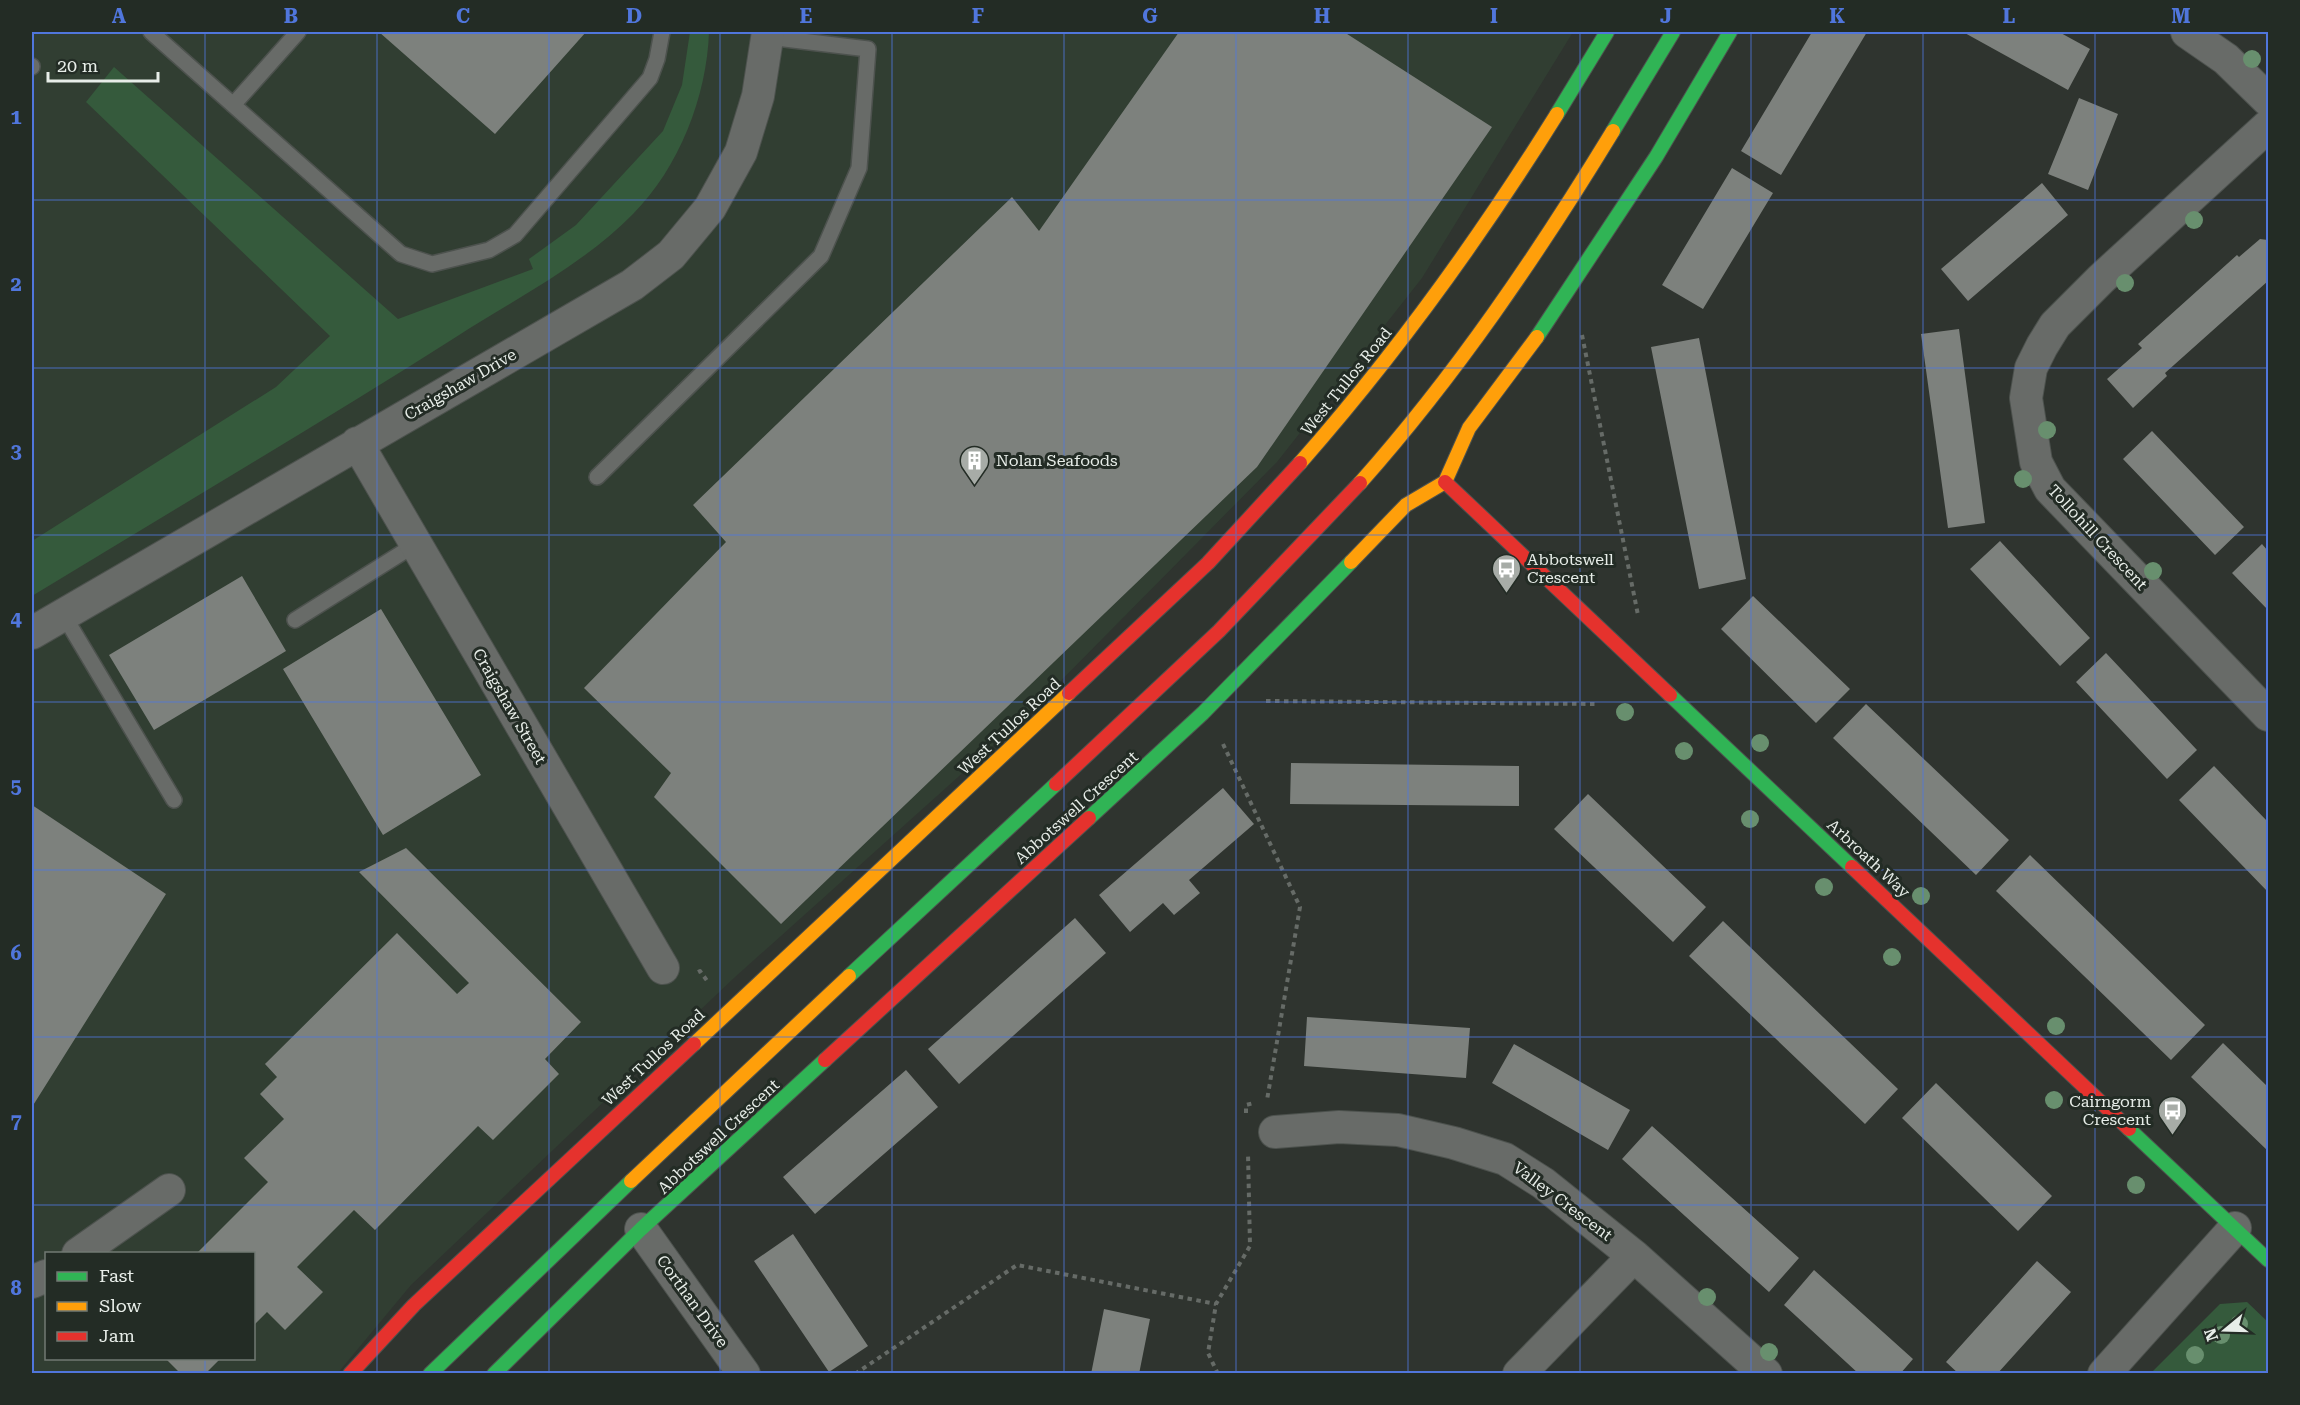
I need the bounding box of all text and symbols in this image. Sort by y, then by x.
text: A [112,4,127,28]
text: B [284,4,298,28]
text: C [456,4,470,28]
text: D [626,4,642,28]
text: E [800,4,813,28]
text: F [972,4,984,28]
text: G [1142,4,1158,28]
text: H [1314,4,1330,28]
text: I [1490,4,1498,28]
text: J [1660,4,1672,28]
text: K [1829,4,1845,28]
text: L [2003,4,2016,28]
text: M [2171,4,2191,28]
scale bar [48,45,158,83]
text: 20 m [57,55,98,76]
text: 1 [10,105,22,129]
text: 2 [10,272,22,296]
street label: West Tullos Road [1297,324,1396,439]
street label: Craigshaw Drive [401,345,520,424]
text: 3 [10,439,22,463]
building icon: Nolan Seafoods [959,444,991,486]
place label: Nolan Seafoods [996,451,1118,470]
street label: Tollohill Crescent [2044,481,2151,594]
place label: Abbotswell Crescent [1527,550,1614,587]
bus stop icon: Abbotswell Crescent [1490,552,1522,594]
text: 4 [10,607,22,631]
street label: Craigshaw Street [469,645,550,767]
street label: West Tullos Road [954,674,1065,779]
street label: Abbotswell Crescent [1011,747,1142,868]
text: 5 [10,774,22,798]
street label: Arbroath Way [1823,815,1914,902]
text: 6 [10,941,22,965]
street label: West Tullos Road [598,1005,709,1110]
street label: Abbotswell Crescent [654,1075,783,1198]
place label: Cairngorm Crescent [2069,1092,2151,1129]
bus stop icon: Cairngorm Crescent [2156,1094,2188,1136]
text: 7 [10,1109,22,1133]
street label: Valley Crescent [1509,1158,1616,1245]
street label: Corthan Drive [653,1251,733,1351]
legend [45,1252,255,1360]
text: Fast [99,1265,134,1286]
text: 8 [10,1276,22,1300]
text: Slow [99,1295,141,1316]
north arrow [2195,1300,2255,1360]
text: Jam [99,1325,135,1346]
text: N [2200,1326,2222,1344]

